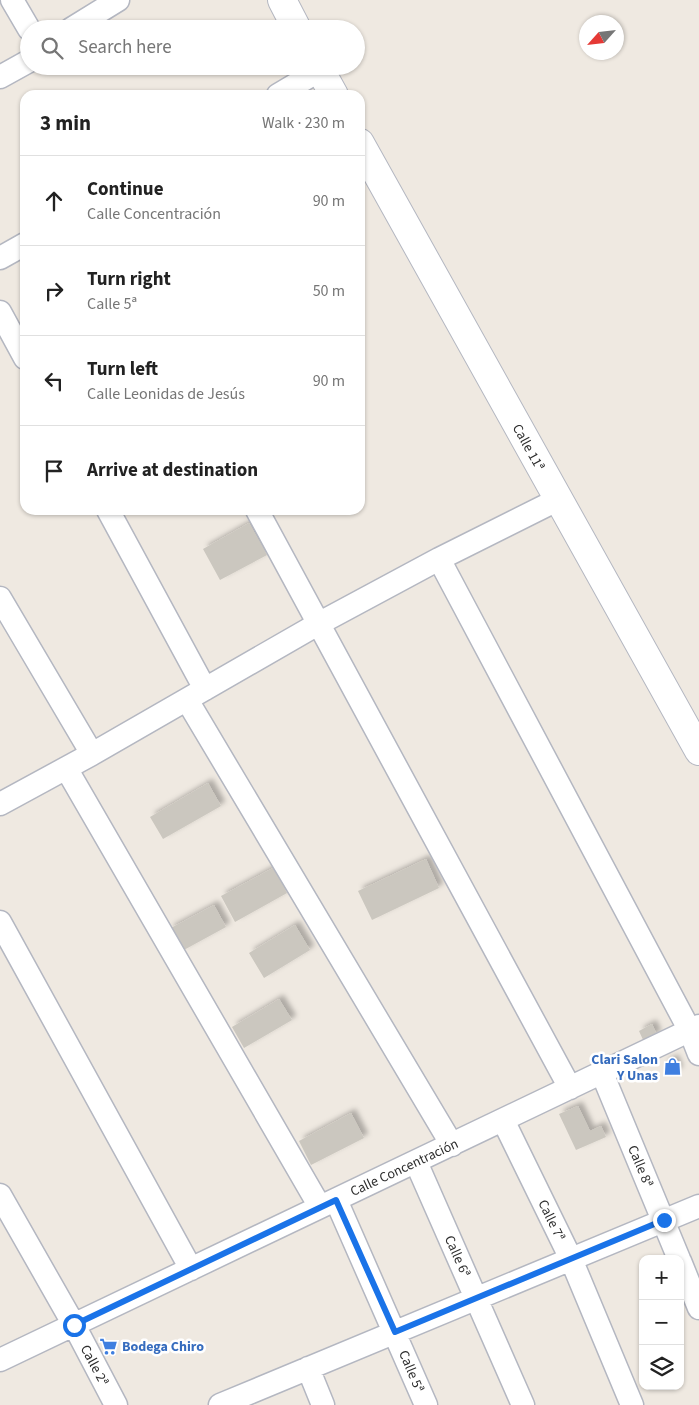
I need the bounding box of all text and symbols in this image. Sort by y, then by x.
north arrow [579,15,624,60]
search box [20,20,365,75]
icon: search [38,34,66,62]
text: Search here [78,34,172,61]
text: 3 min [40,108,91,138]
text: Walk · 230 m [262,112,345,134]
text: Continue [87,176,164,203]
icon: ahead [40,187,68,215]
text: 90 m [313,190,345,212]
text: Calle Concentración [87,203,221,225]
text: Turn right [87,266,171,293]
icon: right [40,277,68,305]
text: 50 m [313,280,345,302]
text: Calle 5ª [87,293,137,315]
text: Turn left [87,356,158,383]
icon: left [40,367,68,395]
text: 90 m [313,370,345,392]
text: Calle Leonidas de Jesús [87,383,245,405]
street label: Calle 11ª [507,420,549,475]
icon: arrive [40,457,68,485]
text: Arrive at destination [87,457,258,484]
place label: Clari Salon Y Unas [591,1050,658,1086]
shop icon: Clari Salon Y Unas [662,1057,682,1077]
street label: Calle Concentración [347,1134,462,1202]
street label: Calle 8ª [622,1142,658,1191]
street label: Calle 7ª [533,1196,570,1245]
route end [653,1209,676,1232]
street label: Calle 6ª [439,1232,475,1281]
map controls [639,1255,684,1390]
button: + [639,1255,684,1300]
button: − [639,1300,684,1345]
route start [63,1314,86,1337]
supermarket icon: Bodega Chiro [98,1336,118,1356]
place label: Bodega Chiro [122,1337,204,1357]
street label: Calle 2ª [75,1341,113,1390]
button: layers [639,1345,684,1390]
street label: Calle 5ª [393,1347,429,1396]

